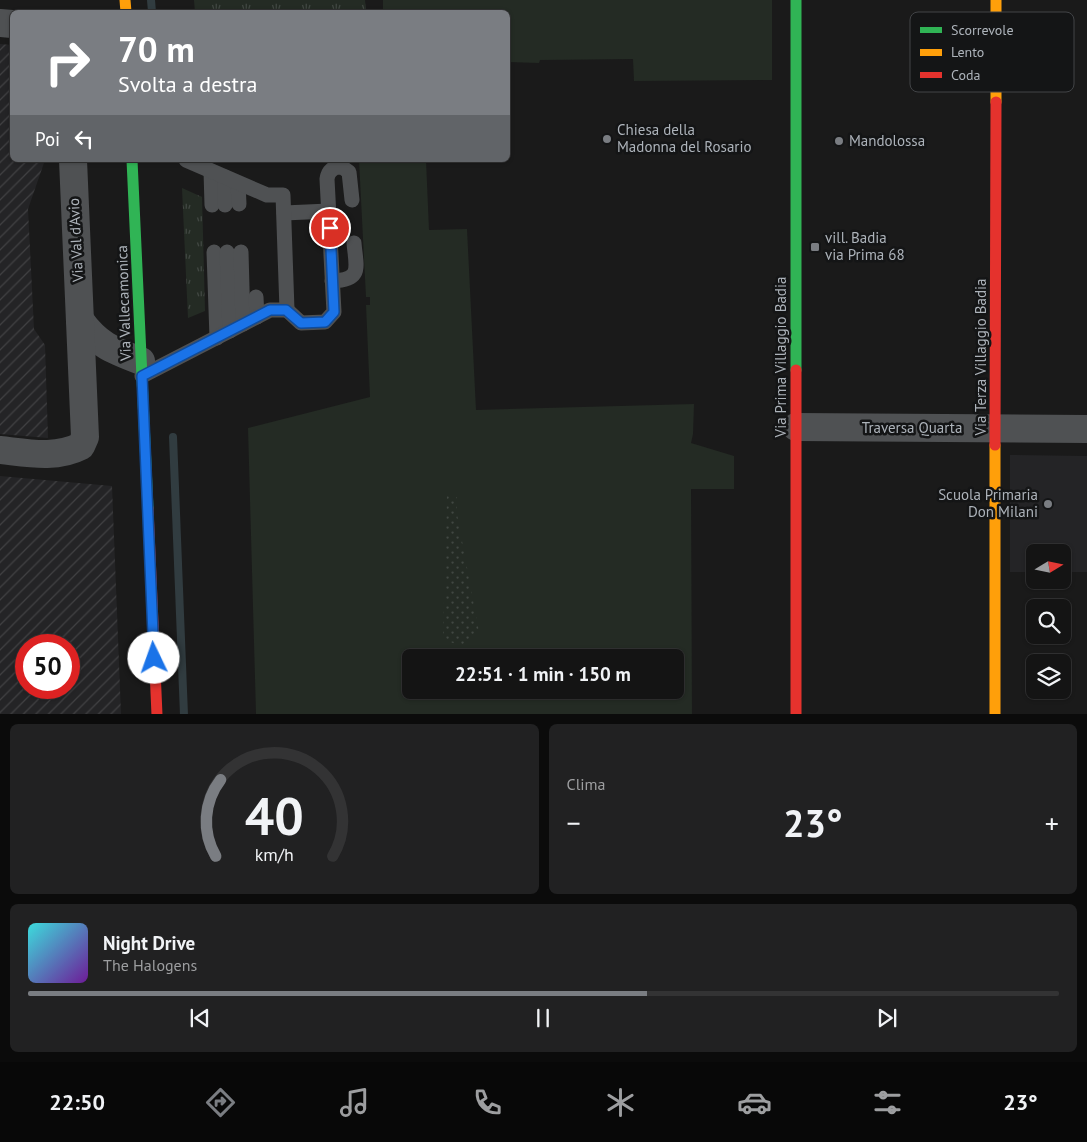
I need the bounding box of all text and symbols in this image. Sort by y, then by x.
legend [910,12,1074,92]
text: Scorrevole [951,21,1014,39]
text: 70 m [118,26,195,72]
icon: right [35,30,100,95]
text: Lento [951,43,984,61]
text: Coda [951,66,981,84]
text: Svolta a destra [118,70,257,98]
place label: Chiesa della Madonna del Rosario [617,120,752,156]
icon: left [70,125,98,153]
text: Poi [35,127,60,151]
place label: Mandolossa [849,131,925,150]
marker: Chiesa della Madonna del Rosario [601,133,613,145]
marker: Mandolossa [833,135,845,147]
street label: Via Val d'Avio [64,197,87,284]
pin [309,207,351,249]
icon: arrive [316,214,344,242]
place label: vill. Badia via Prima 68 [825,228,905,264]
marker: vill. Badia via Prima 68 [809,241,821,253]
street label: Via Vallecamonica [112,245,135,362]
street label: Via Prima Villaggio Badia [771,277,790,438]
street label: Via Terza Villaggio Badia [971,279,990,437]
street label: Traversa Quarta [862,418,962,437]
place label: Scuola Primaria Don Milani [938,485,1038,521]
marker: Scuola Primaria Don Milani [1042,498,1054,510]
north arrow [1026,544,1071,589]
map controls [1026,544,1071,699]
button: search [1026,599,1071,644]
position arrow [127,631,179,683]
speed limit sign: 50 [15,634,80,699]
button: layers [1026,654,1071,699]
text: 22:51 · 1 min · 150 m [455,662,631,686]
text: Clima [567,774,606,794]
text: 40 [245,782,304,849]
text: 23° [783,798,843,847]
text: − [567,804,581,841]
text: + [1045,804,1059,841]
text: km/h [255,843,294,866]
text: Night Drive [103,931,195,955]
text: The Halogens [103,955,197,975]
icon: previous [186,1004,214,1032]
icon: pause [529,1004,557,1032]
icon: next [873,1004,901,1032]
icon: directions [203,1085,238,1120]
icon: music [337,1085,372,1120]
icon: phone [470,1085,505,1120]
icon: climate [603,1085,638,1120]
icon: car [737,1085,772,1120]
icon: filters [870,1085,905,1120]
text: 22:50 [49,1088,105,1116]
text: 23° [1003,1088,1038,1116]

